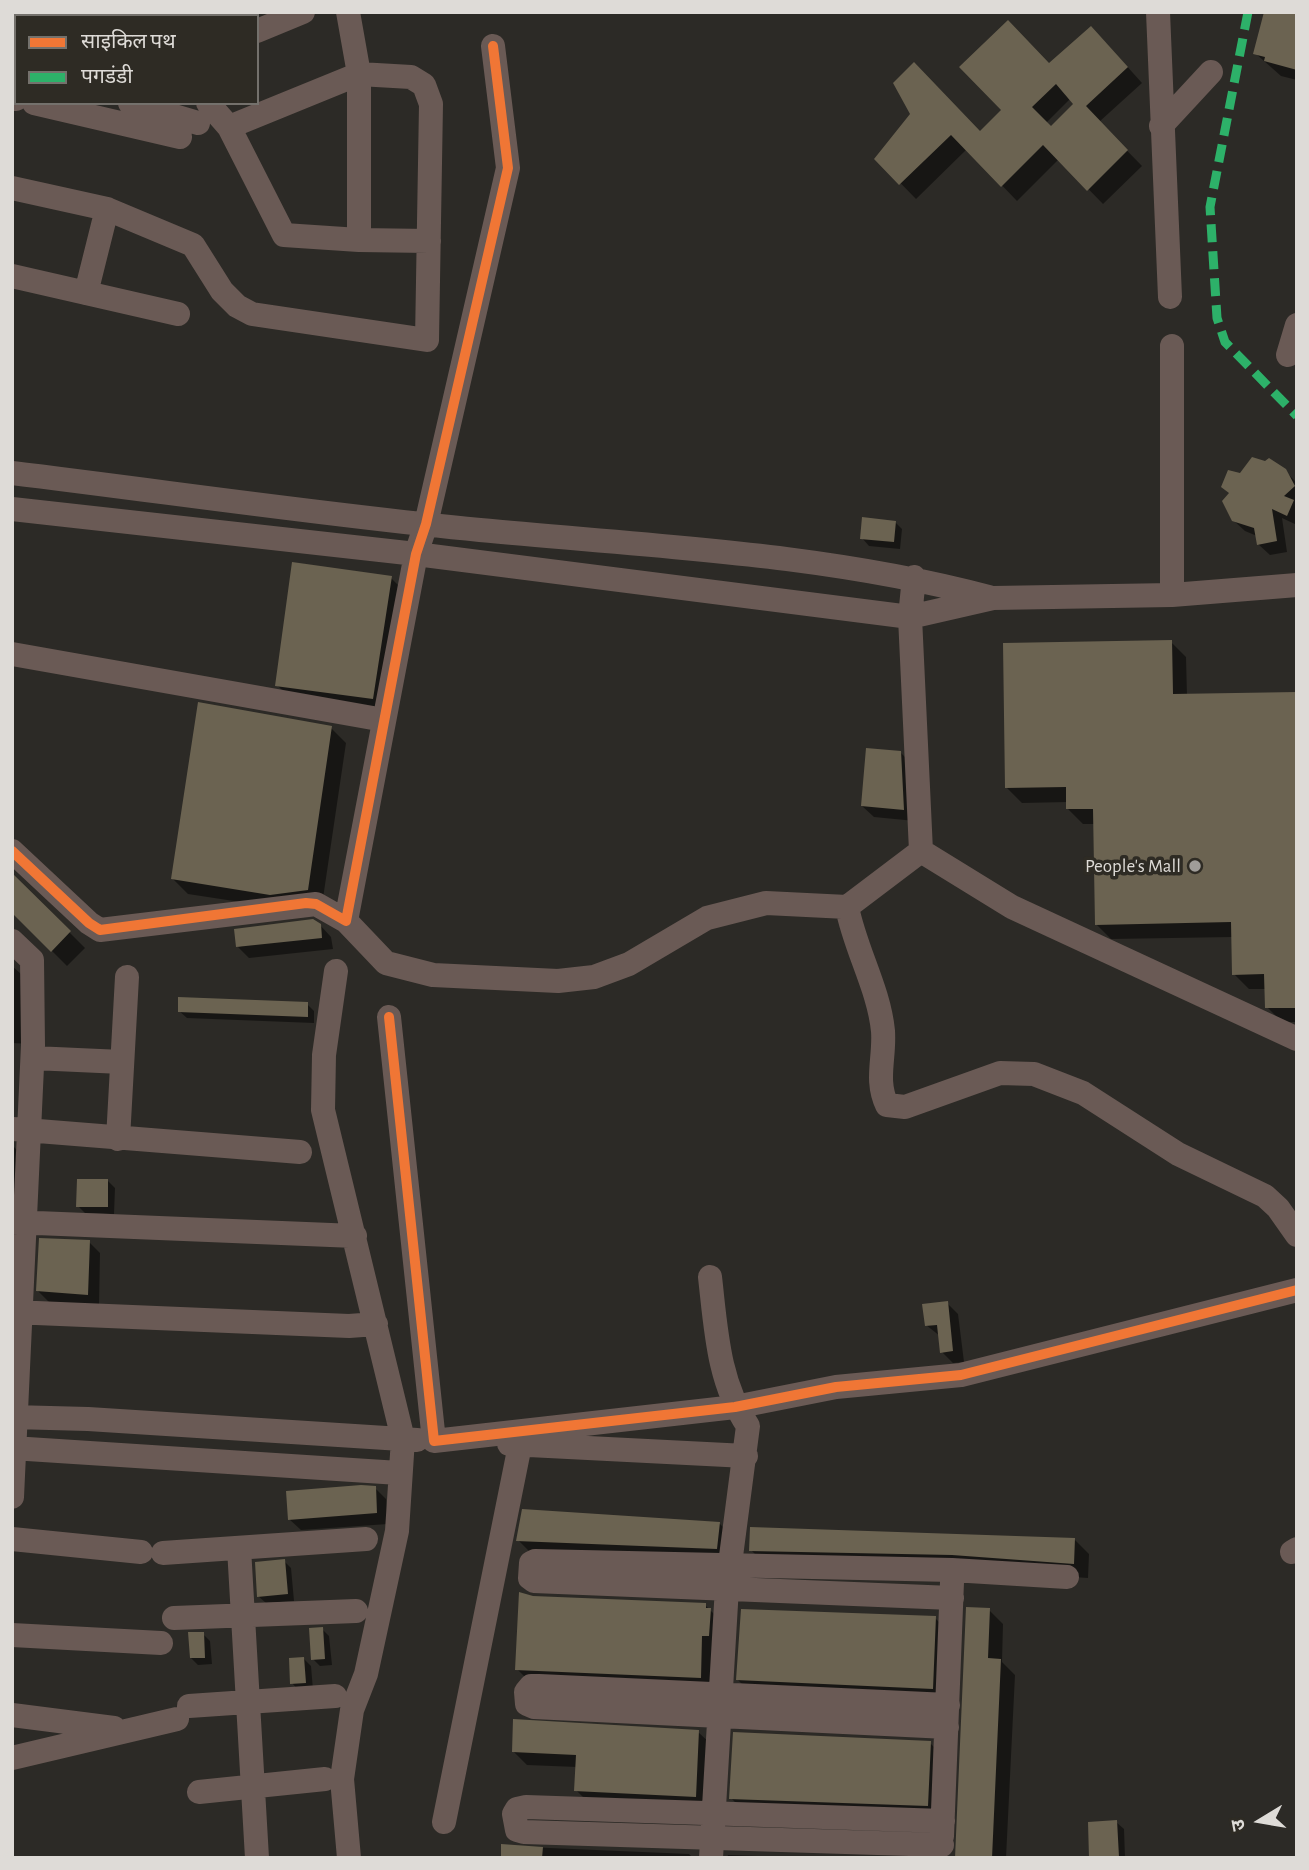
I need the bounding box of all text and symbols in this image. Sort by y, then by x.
legend [14,14,259,105]
text: साइकिल पथ [81,31,176,52]
text: पगडंडी [81,66,133,87]
place label: People's Mall [1085,855,1181,877]
marker: People's Mall [1187,858,1203,874]
north arrow [1225,1786,1295,1856]
text: उ [1229,1818,1249,1832]

